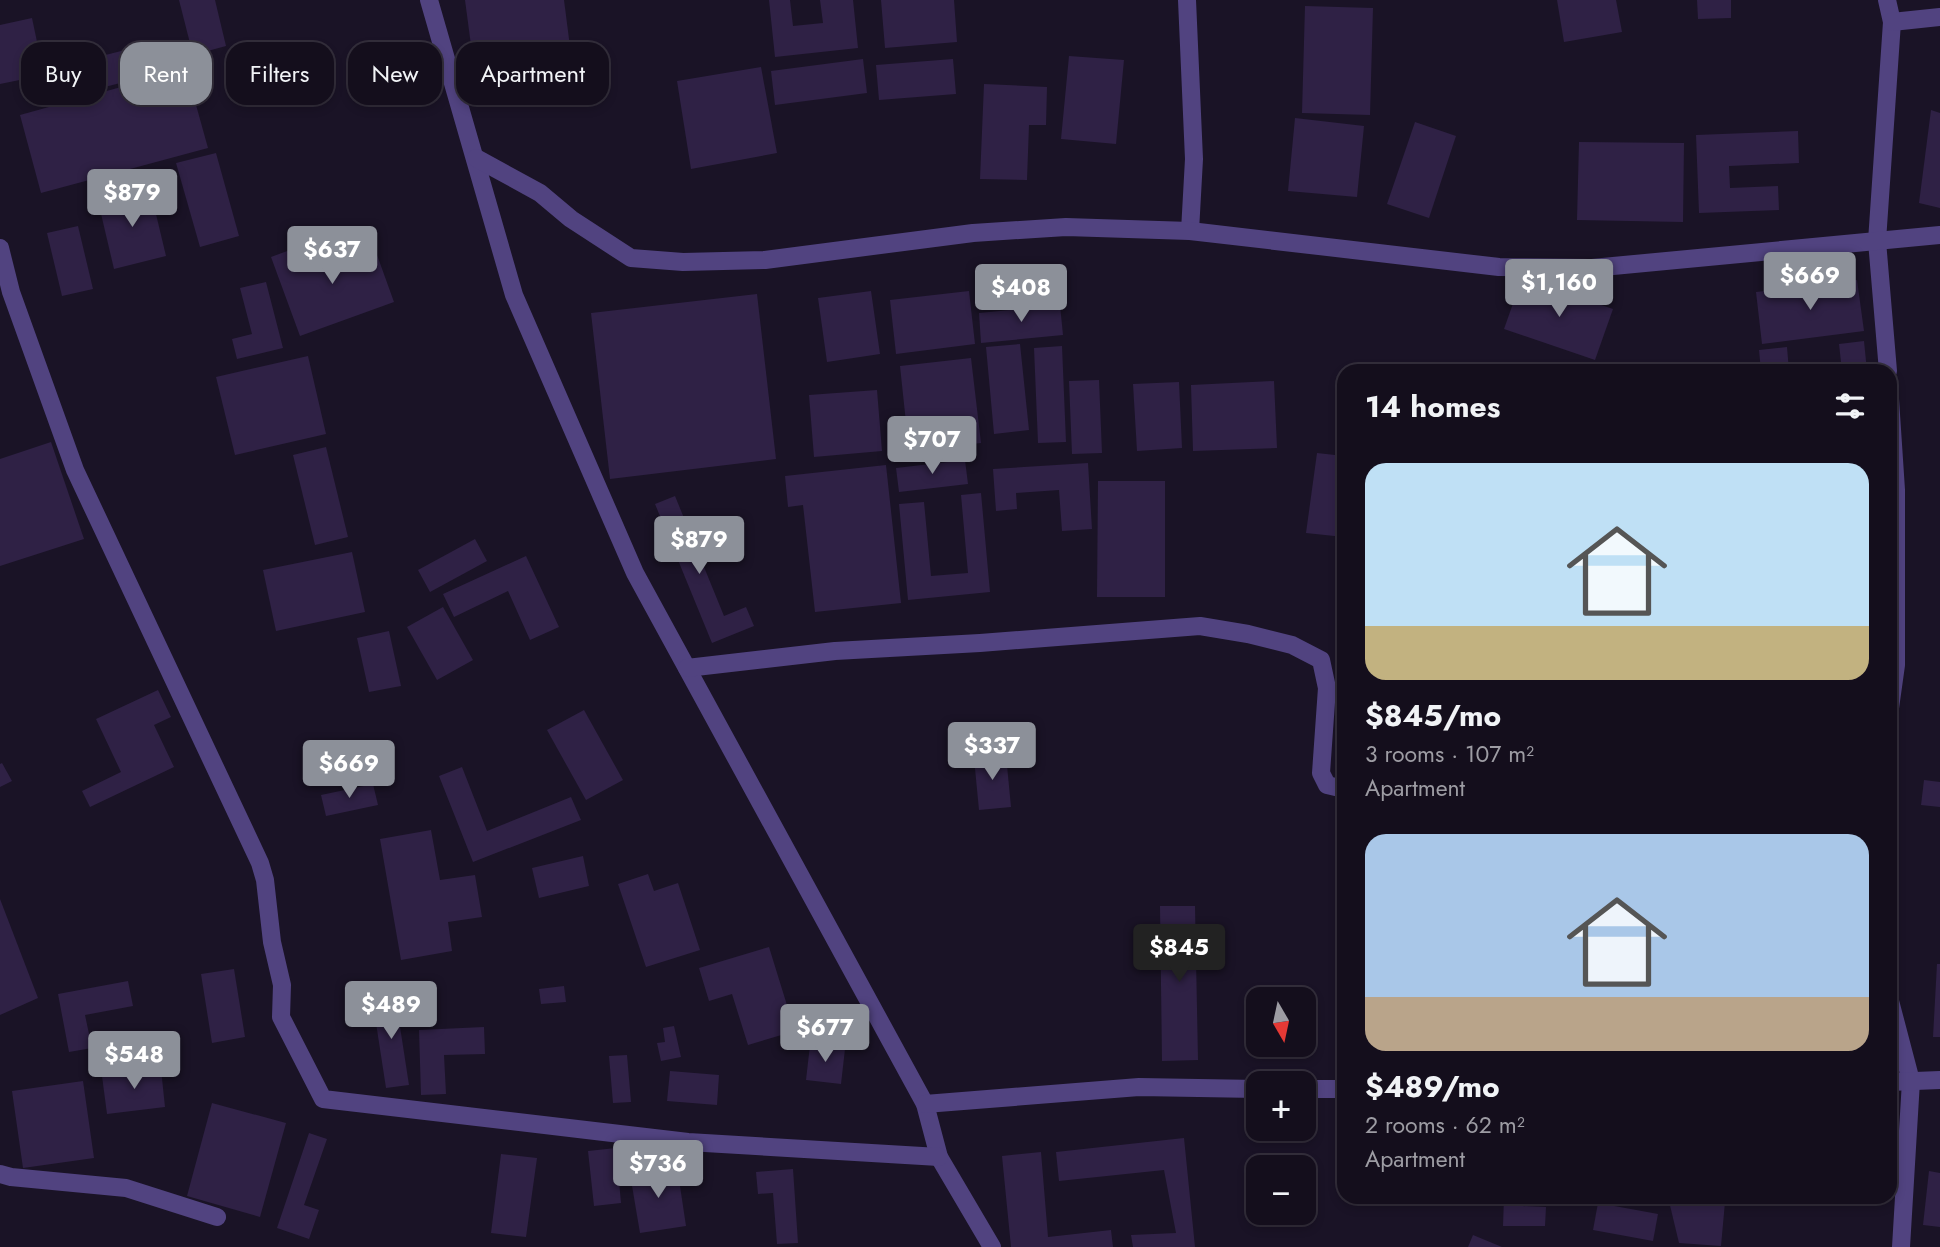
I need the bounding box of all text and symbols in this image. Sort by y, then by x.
chip: Buy [21,42,106,105]
chip: Rent [120,42,212,105]
chip: Filters [226,42,334,105]
chip: New [348,42,442,105]
chip: Apartment [456,42,609,105]
pin: $879 [91,170,173,229]
text: $879 [103,175,161,209]
pin: $637 [291,226,373,286]
text: $637 [303,232,361,266]
pin: $669 [1769,252,1851,312]
text: $669 [1780,258,1840,292]
pin: $1,160 [1502,260,1616,319]
pin: $408 [980,264,1062,324]
text: $1,160 [1521,265,1597,299]
text: $408 [991,270,1051,304]
text: 14 homes [1365,385,1500,428]
icon: filters [1831,387,1869,425]
pin: $707 [891,416,973,476]
text: $707 [903,422,961,456]
icon: home [1554,508,1680,634]
pin: $879 [658,516,740,576]
text: $879 [670,522,728,556]
text: $845/mo [1365,694,1501,737]
pin: $337 [951,722,1033,782]
text: $337 [964,728,1020,762]
text: 3 rooms · 107 m² [1365,737,1534,771]
pin: $669 [308,740,390,800]
text: $669 [319,746,379,780]
text: Apartment [1365,771,1465,805]
icon: home [1554,879,1680,1005]
pin: $845 [1138,925,1220,984]
text: $845 [1149,930,1209,964]
pin: $489 [350,982,432,1041]
text: $489 [361,987,421,1021]
north arrow [1246,987,1316,1057]
map controls [1246,987,1316,1225]
pin: $677 [784,1004,866,1064]
text: $677 [796,1010,854,1044]
pin: $548 [93,1032,175,1091]
text: $548 [104,1037,164,1071]
text: $489/mo [1365,1065,1500,1108]
button: + [1246,1071,1316,1141]
text: 2 rooms · 62 m² [1365,1108,1525,1142]
pin: $736 [617,1140,699,1200]
text: Apartment [1365,1142,1465,1176]
text: $736 [629,1146,687,1180]
button: − [1246,1155,1316,1225]

